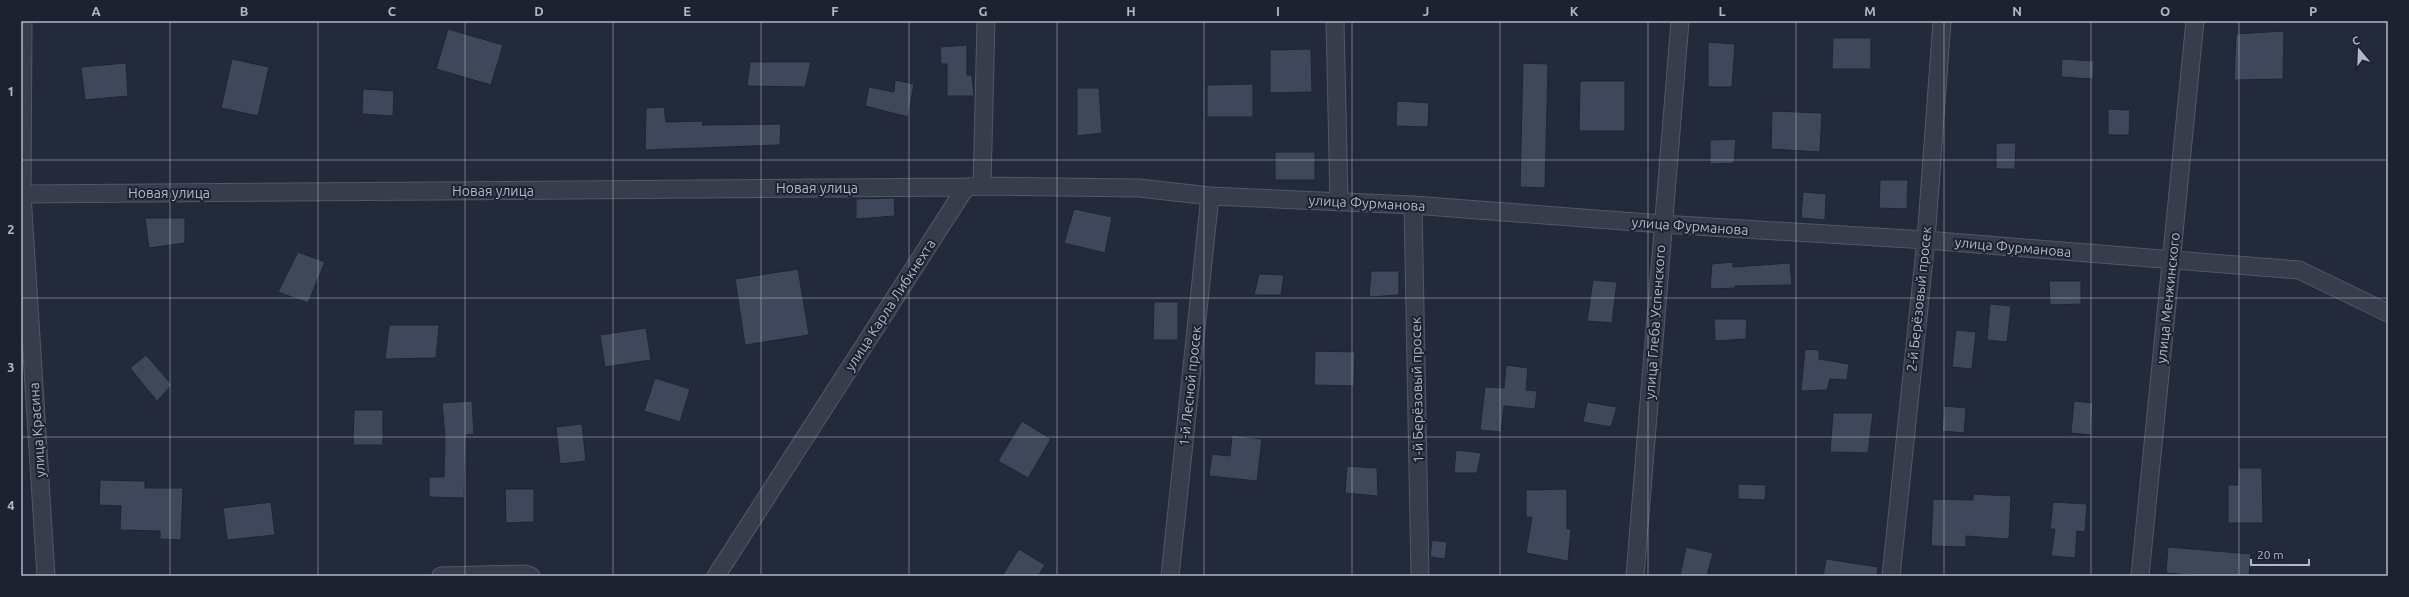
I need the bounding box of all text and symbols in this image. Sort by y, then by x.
text: A [91,4,101,18]
text: B [240,4,249,18]
text: C [388,4,397,18]
text: D [534,4,544,18]
text: E [683,4,691,18]
text: F [831,4,839,18]
text: G [979,4,988,18]
text: H [1126,4,1136,18]
text: I [1276,4,1280,18]
text: J [1423,4,1429,18]
text: K [1570,4,1579,18]
text: L [1718,4,1726,18]
text: M [1864,4,1876,18]
text: N [2012,4,2022,18]
text: O [2160,4,2170,18]
text: P [2309,4,2317,18]
north arrow [2339,30,2379,70]
text: С [2350,34,2361,47]
text: 1 [7,84,15,98]
street label: Новая улица [776,180,858,196]
street label: Новая улица [452,183,534,199]
street label: Новая улица [128,185,210,201]
street label: улица Фурманова [1308,192,1426,214]
street label: улица Фурманова [1631,214,1749,238]
text: 2 [7,222,15,236]
street label: 2-й Берёзовый просек [1903,226,1935,372]
street label: улица Менжинского [2153,232,2183,364]
street label: улица Фурманова [1954,234,2072,260]
street label: улица Карла Либкнехта [841,236,939,374]
street label: улица Глеба Успенского [1642,244,1668,400]
street label: 1-й Берёзовый просек [1408,317,1426,463]
street label: 1-й Лесной просек [1176,325,1204,447]
text: 3 [7,360,15,374]
street label: улица Красина [26,382,48,478]
text: 4 [7,498,15,512]
scale bar [2251,541,2309,567]
text: 20 m [2257,548,2284,561]

